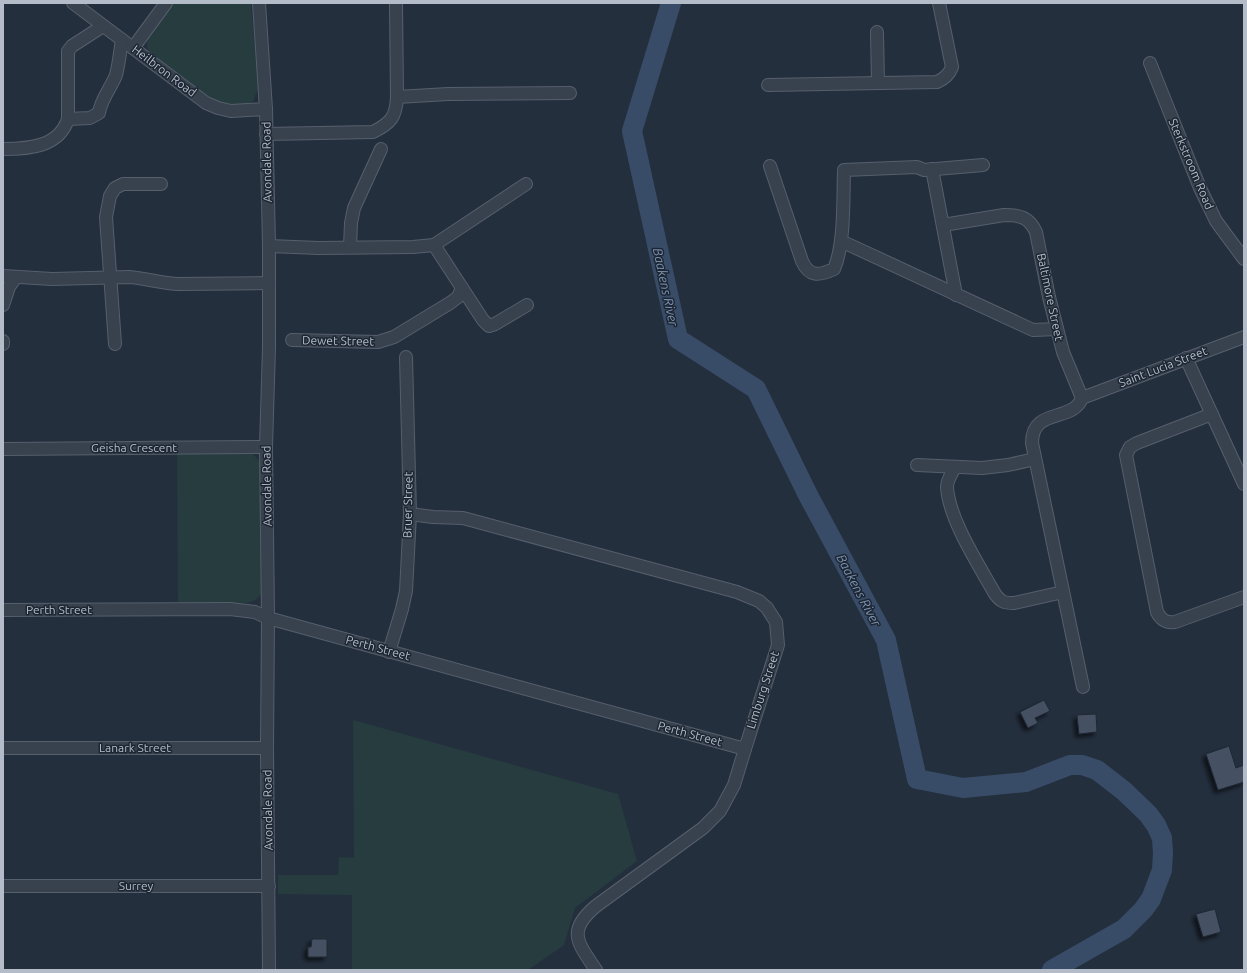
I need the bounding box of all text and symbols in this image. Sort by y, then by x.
street label: Heilbron Road [130,42,199,99]
street label: Sterkstroom Road [1166,116,1216,211]
street label: Avondale Road [259,122,274,202]
water label: Baakens River [651,247,681,328]
street label: Baltimore Street [1035,252,1066,342]
street label: Dewet Street [302,333,374,348]
street label: Saint Lucia Street [1117,344,1209,389]
street label: Geisha Crescent [91,441,177,454]
street label: Avondale Road [259,446,274,526]
street label: Bruer Street [400,471,415,538]
water label: Baakens River [834,552,884,629]
street label: Perth Street [26,603,92,616]
street label: Perth Street [345,633,412,662]
street label: Limburg Street [744,649,781,730]
street label: Perth Street [657,719,724,748]
street label: Lanark Street [99,741,171,754]
street label: Avondale Road [260,770,275,850]
street label: Surrey [119,879,154,892]

